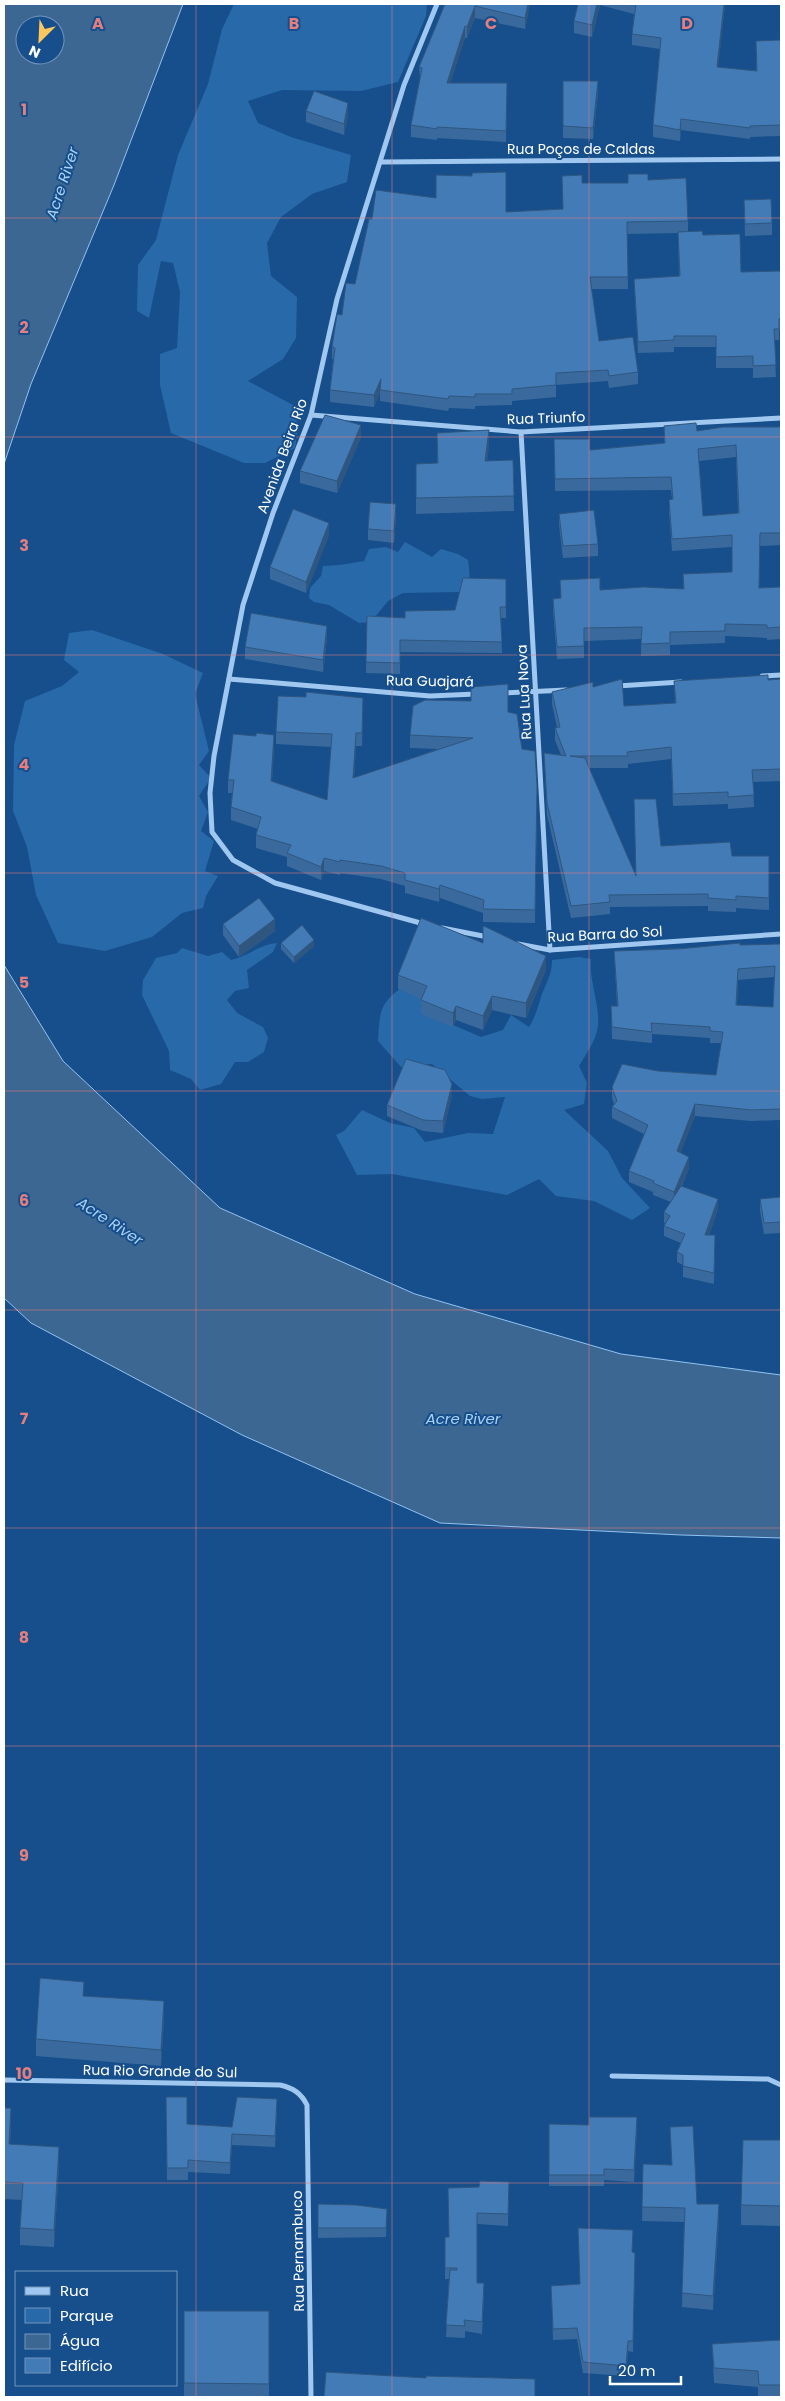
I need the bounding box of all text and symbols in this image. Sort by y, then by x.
text: A [92,12,104,35]
text: B [289,12,299,35]
text: C [485,12,497,35]
text: D [681,12,693,35]
north arrow [15,15,65,65]
text: N [26,41,44,63]
text: 1 [21,98,27,121]
street label: Rua Poços de Caldas [507,139,655,159]
water label: Acre River [40,144,84,223]
text: 2 [19,316,29,339]
street label: Avenida Beira Rio [252,396,312,516]
street label: Rua Triunfo [506,407,586,429]
text: 3 [19,534,29,557]
street label: Rua Lua Nova [512,644,536,740]
street label: Rua Guajará [386,670,474,692]
text: 4 [19,753,30,776]
street label: Rua Barra do Sol [547,921,663,947]
text: 5 [19,971,29,994]
text: 6 [19,1189,29,1212]
water label: Acre River [72,1191,147,1250]
text: 7 [20,1407,29,1430]
water label: Acre River [425,1408,501,1429]
text: 8 [19,1626,29,1649]
text: 9 [19,1844,29,1867]
street label: Rua Rio Grande do Sul [83,2060,237,2082]
text: 10 [16,2062,32,2085]
street label: Rua Pernambuco [287,2190,309,2312]
legend [15,2271,178,2386]
text: Rua [60,2280,89,2301]
text: Parque [60,2305,113,2326]
text: Água [60,2330,100,2351]
scale bar [610,2354,681,2386]
text: Edifício [60,2355,113,2376]
text: 20 m [618,2360,656,2381]

